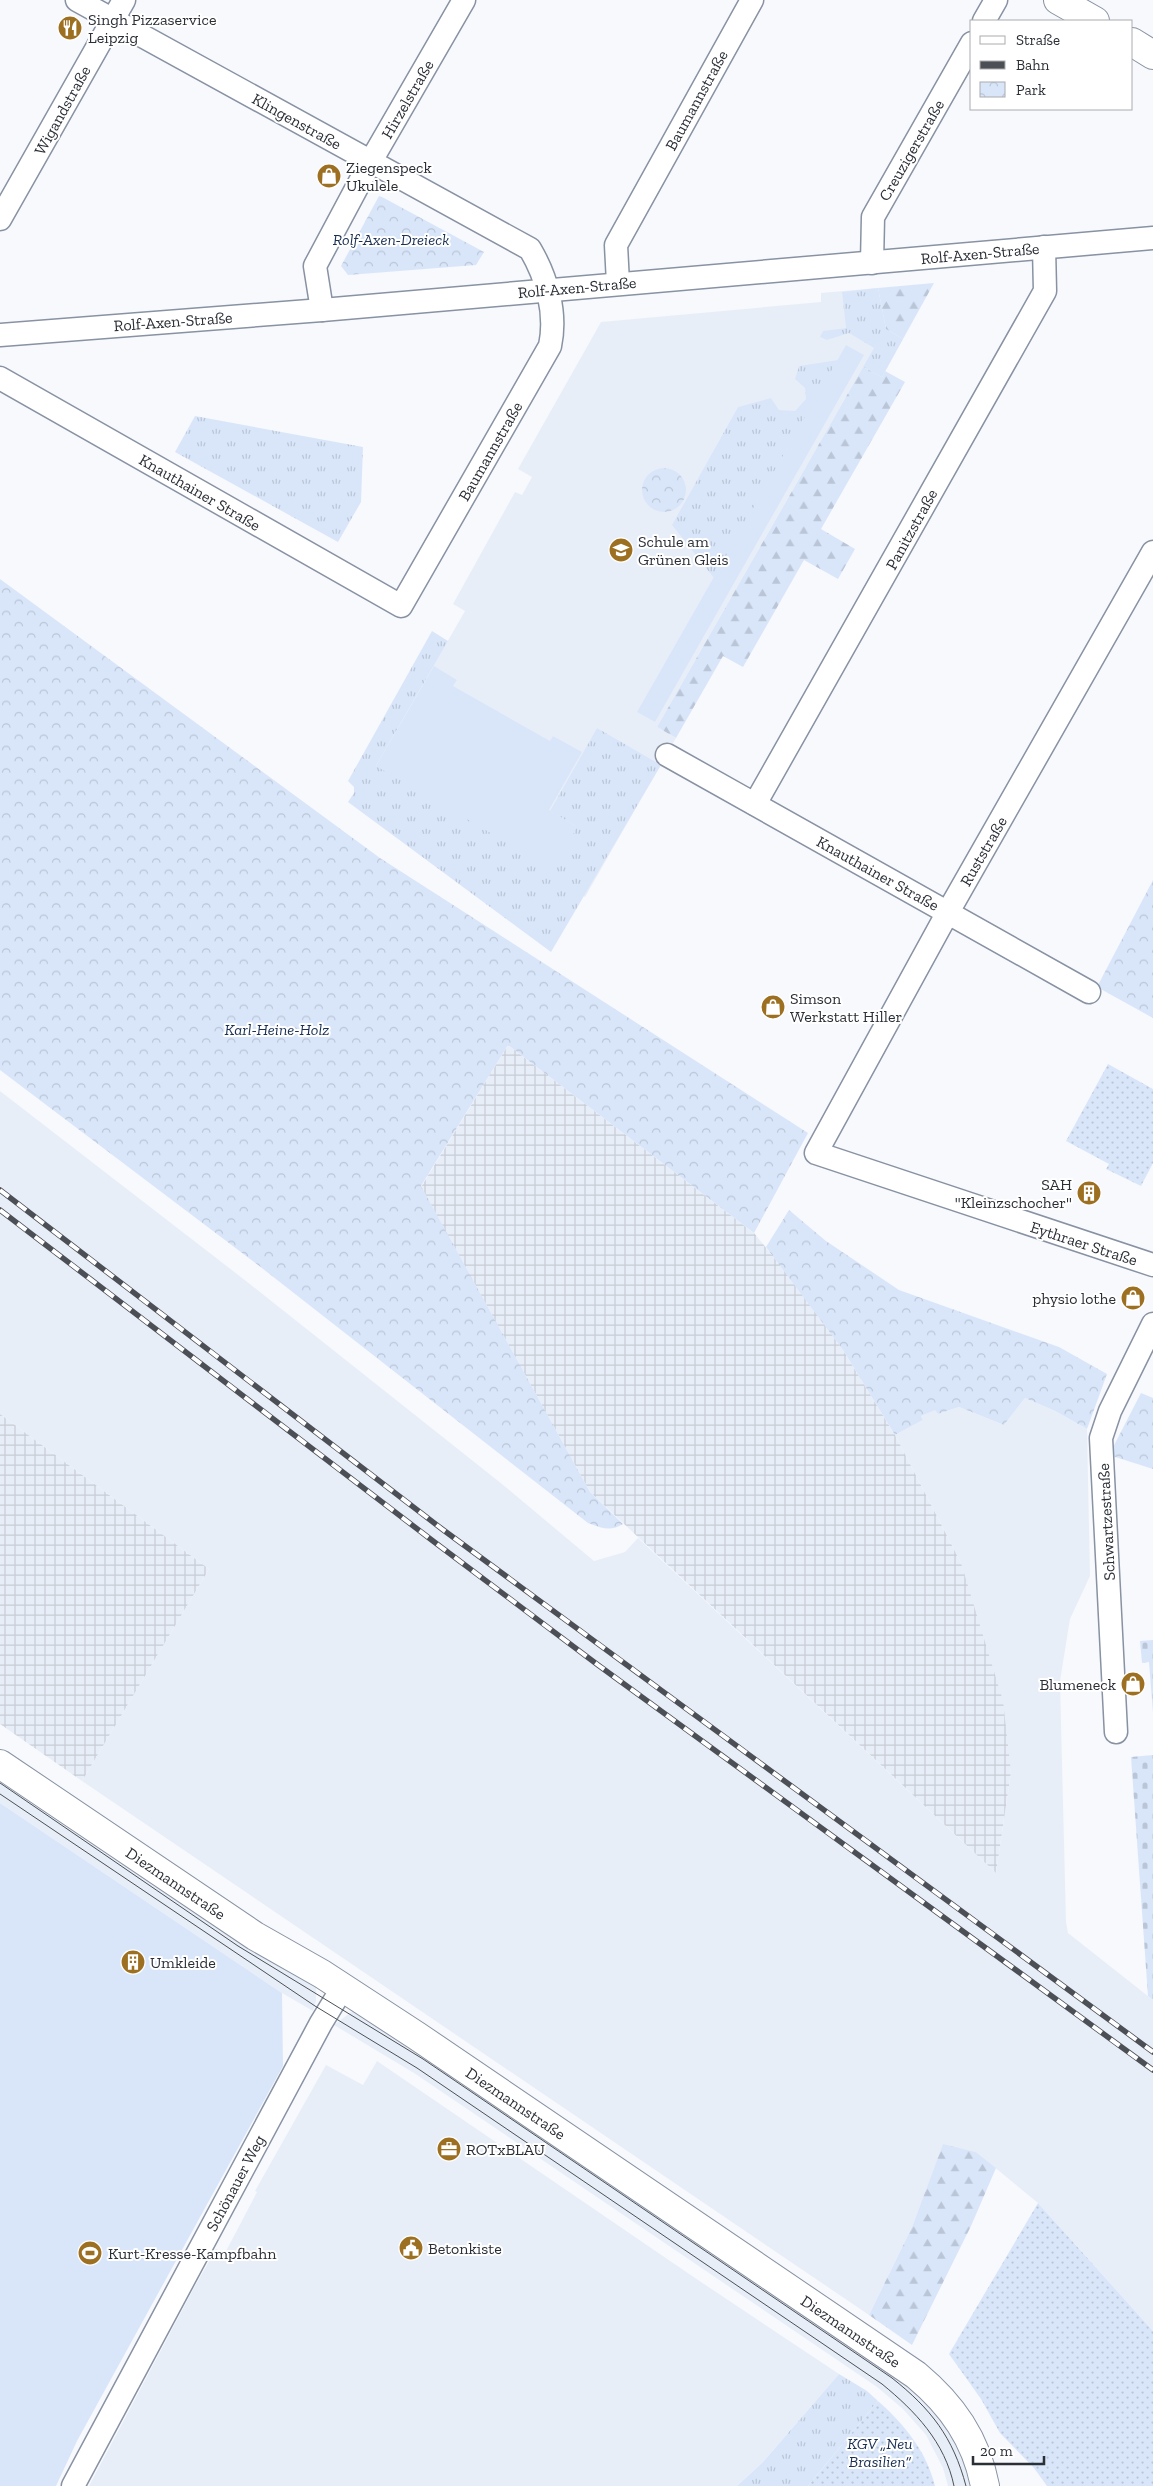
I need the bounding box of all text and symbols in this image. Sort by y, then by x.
place label: Singh Pizzaservice Leipzig [88,10,216,47]
restaurant icon: Singh Pizzaservice Leipzig [57,15,83,41]
legend [970,20,1133,110]
text: Straße [1016,31,1060,49]
street label: Baumannstraße [661,47,732,154]
street label: Hirzelstraße [377,56,438,142]
text: Bahn [1016,56,1050,74]
street label: Wigandstraße [30,62,95,158]
text: Park [1016,81,1046,99]
street label: Klingenstraße [249,89,345,154]
street label: Creuzigerstraße [875,96,948,204]
place label: Ziegenspeck Ukulele [346,158,432,195]
shop icon: Ziegenspeck Ukulele [316,163,342,189]
park label: Rolf-Axen-Dreieck [333,230,449,249]
street label: Rolf-Axen-Straße [920,239,1040,268]
street label: Rolf-Axen-Straße [517,273,637,302]
street label: Rolf-Axen-Straße [113,308,233,335]
street label: Baumannstraße [454,398,527,504]
street label: Knauthainer Straße [136,450,264,535]
street label: Panitzstraße [882,486,941,573]
place label: Schule am Grünen Gleis [638,532,729,569]
school or university icon: Schule am Grünen Gleis [608,537,634,563]
street label: Ruststraße [956,813,1011,889]
street label: Knauthainer Straße [813,832,942,915]
place label: Simson Werkstatt Hiller [790,989,902,1026]
shop icon: Simson Werkstatt Hiller [760,994,786,1020]
park label: Karl-Heine-Holz [225,1020,329,1039]
place label: SAH "Kleinzschocher" [955,1175,1072,1212]
building icon: SAH "Kleinzschocher" [1076,1180,1102,1206]
street label: Eythraer Straße [1028,1217,1140,1270]
shop icon: physio lothe [1120,1285,1146,1311]
place label: physio lothe [1032,1289,1116,1308]
street label: Schwartzestraße [1094,1463,1119,1581]
shop icon: Blumeneck [1120,1671,1146,1697]
place label: Blumeneck [1039,1675,1117,1694]
street label: Diezmannstraße [122,1843,229,1924]
building icon: Umkleide [120,1949,146,1975]
place label: Umkleide [150,1953,216,1972]
street label: Diezmannstraße [462,2063,569,2144]
street label: Schönauer Weg [202,2132,269,2235]
office icon: ROTxBLAU [436,2136,462,2162]
place label: ROTxBLAU [466,2140,545,2159]
public building icon: Betonkiste [398,2235,424,2261]
place label: Betonkiste [428,2239,502,2258]
sports icon: Kurt-Kresse-Kampfbahn [77,2240,103,2266]
place label: Kurt-Kresse-Kampfbahn [108,2244,277,2263]
street label: Diezmannstraße [797,2291,904,2372]
park label: KGV „Neu Brasilien“ [847,2434,913,2471]
scale bar [973,2434,1044,2466]
text: 20 m [980,2442,1013,2460]

